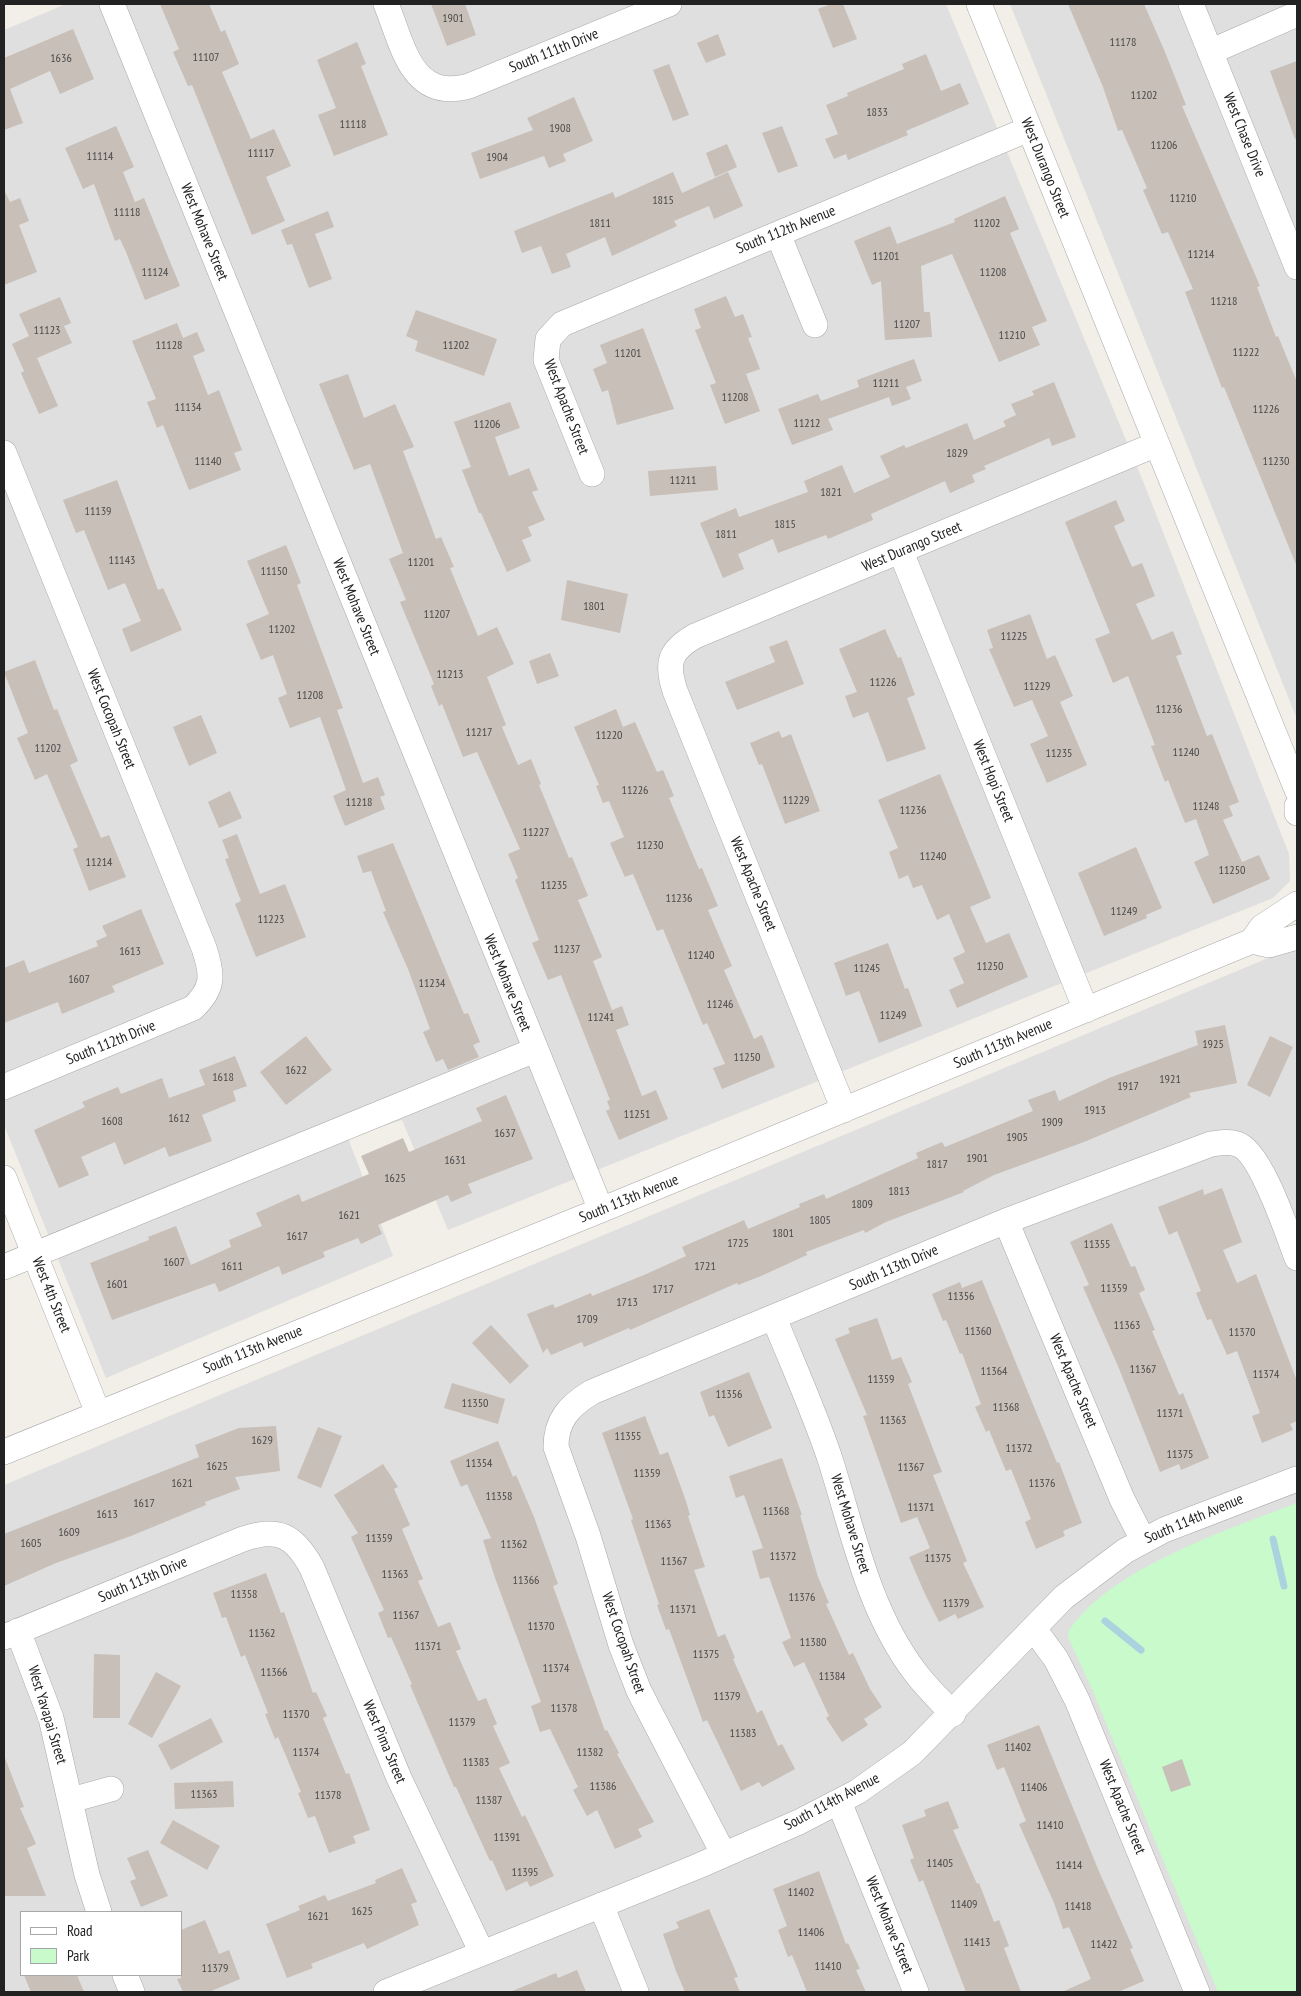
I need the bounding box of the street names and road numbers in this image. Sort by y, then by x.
street label: South 111th Drive [507,25,601,77]
street label: West Chase Drive [1219,90,1269,180]
street label: West Durango Street [1017,115,1073,221]
street label: West Mohave Street [176,181,232,283]
street label: South 112th Avenue [734,202,838,258]
street label: West Apache Street [540,357,592,457]
street label: West Durango Street [860,518,964,576]
street label: West Mohave Street [328,556,384,658]
street label: West Cocopah Street [83,667,139,771]
street label: West Hopi Street [968,737,1018,825]
street label: West Apache Street [726,834,780,934]
street label: West Mohave Street [479,932,535,1034]
street label: South 113th Avenue [951,1015,1055,1073]
street label: South 112th Drive [64,1017,158,1069]
street label: South 113th Avenue [577,1171,681,1227]
street label: South 113th Drive [847,1241,941,1295]
street label: West 4th Street [28,1255,74,1335]
street label: South 113th Avenue [201,1322,305,1378]
street label: West Apache Street [1045,1331,1101,1431]
street label: West Mohave Street [826,1472,874,1576]
street label: South 114th Avenue [1142,1490,1246,1548]
street label: South 113th Drive [96,1553,190,1607]
street label: West Cocopah Street [597,1590,649,1696]
street label: West Yavapai Street [23,1664,71,1766]
street label: West Pima Street [358,1698,410,1786]
street label: West Apache Street [1095,1757,1149,1857]
street label: South 114th Avenue [781,1769,883,1835]
street label: West Mohave Street [861,1874,917,1976]

